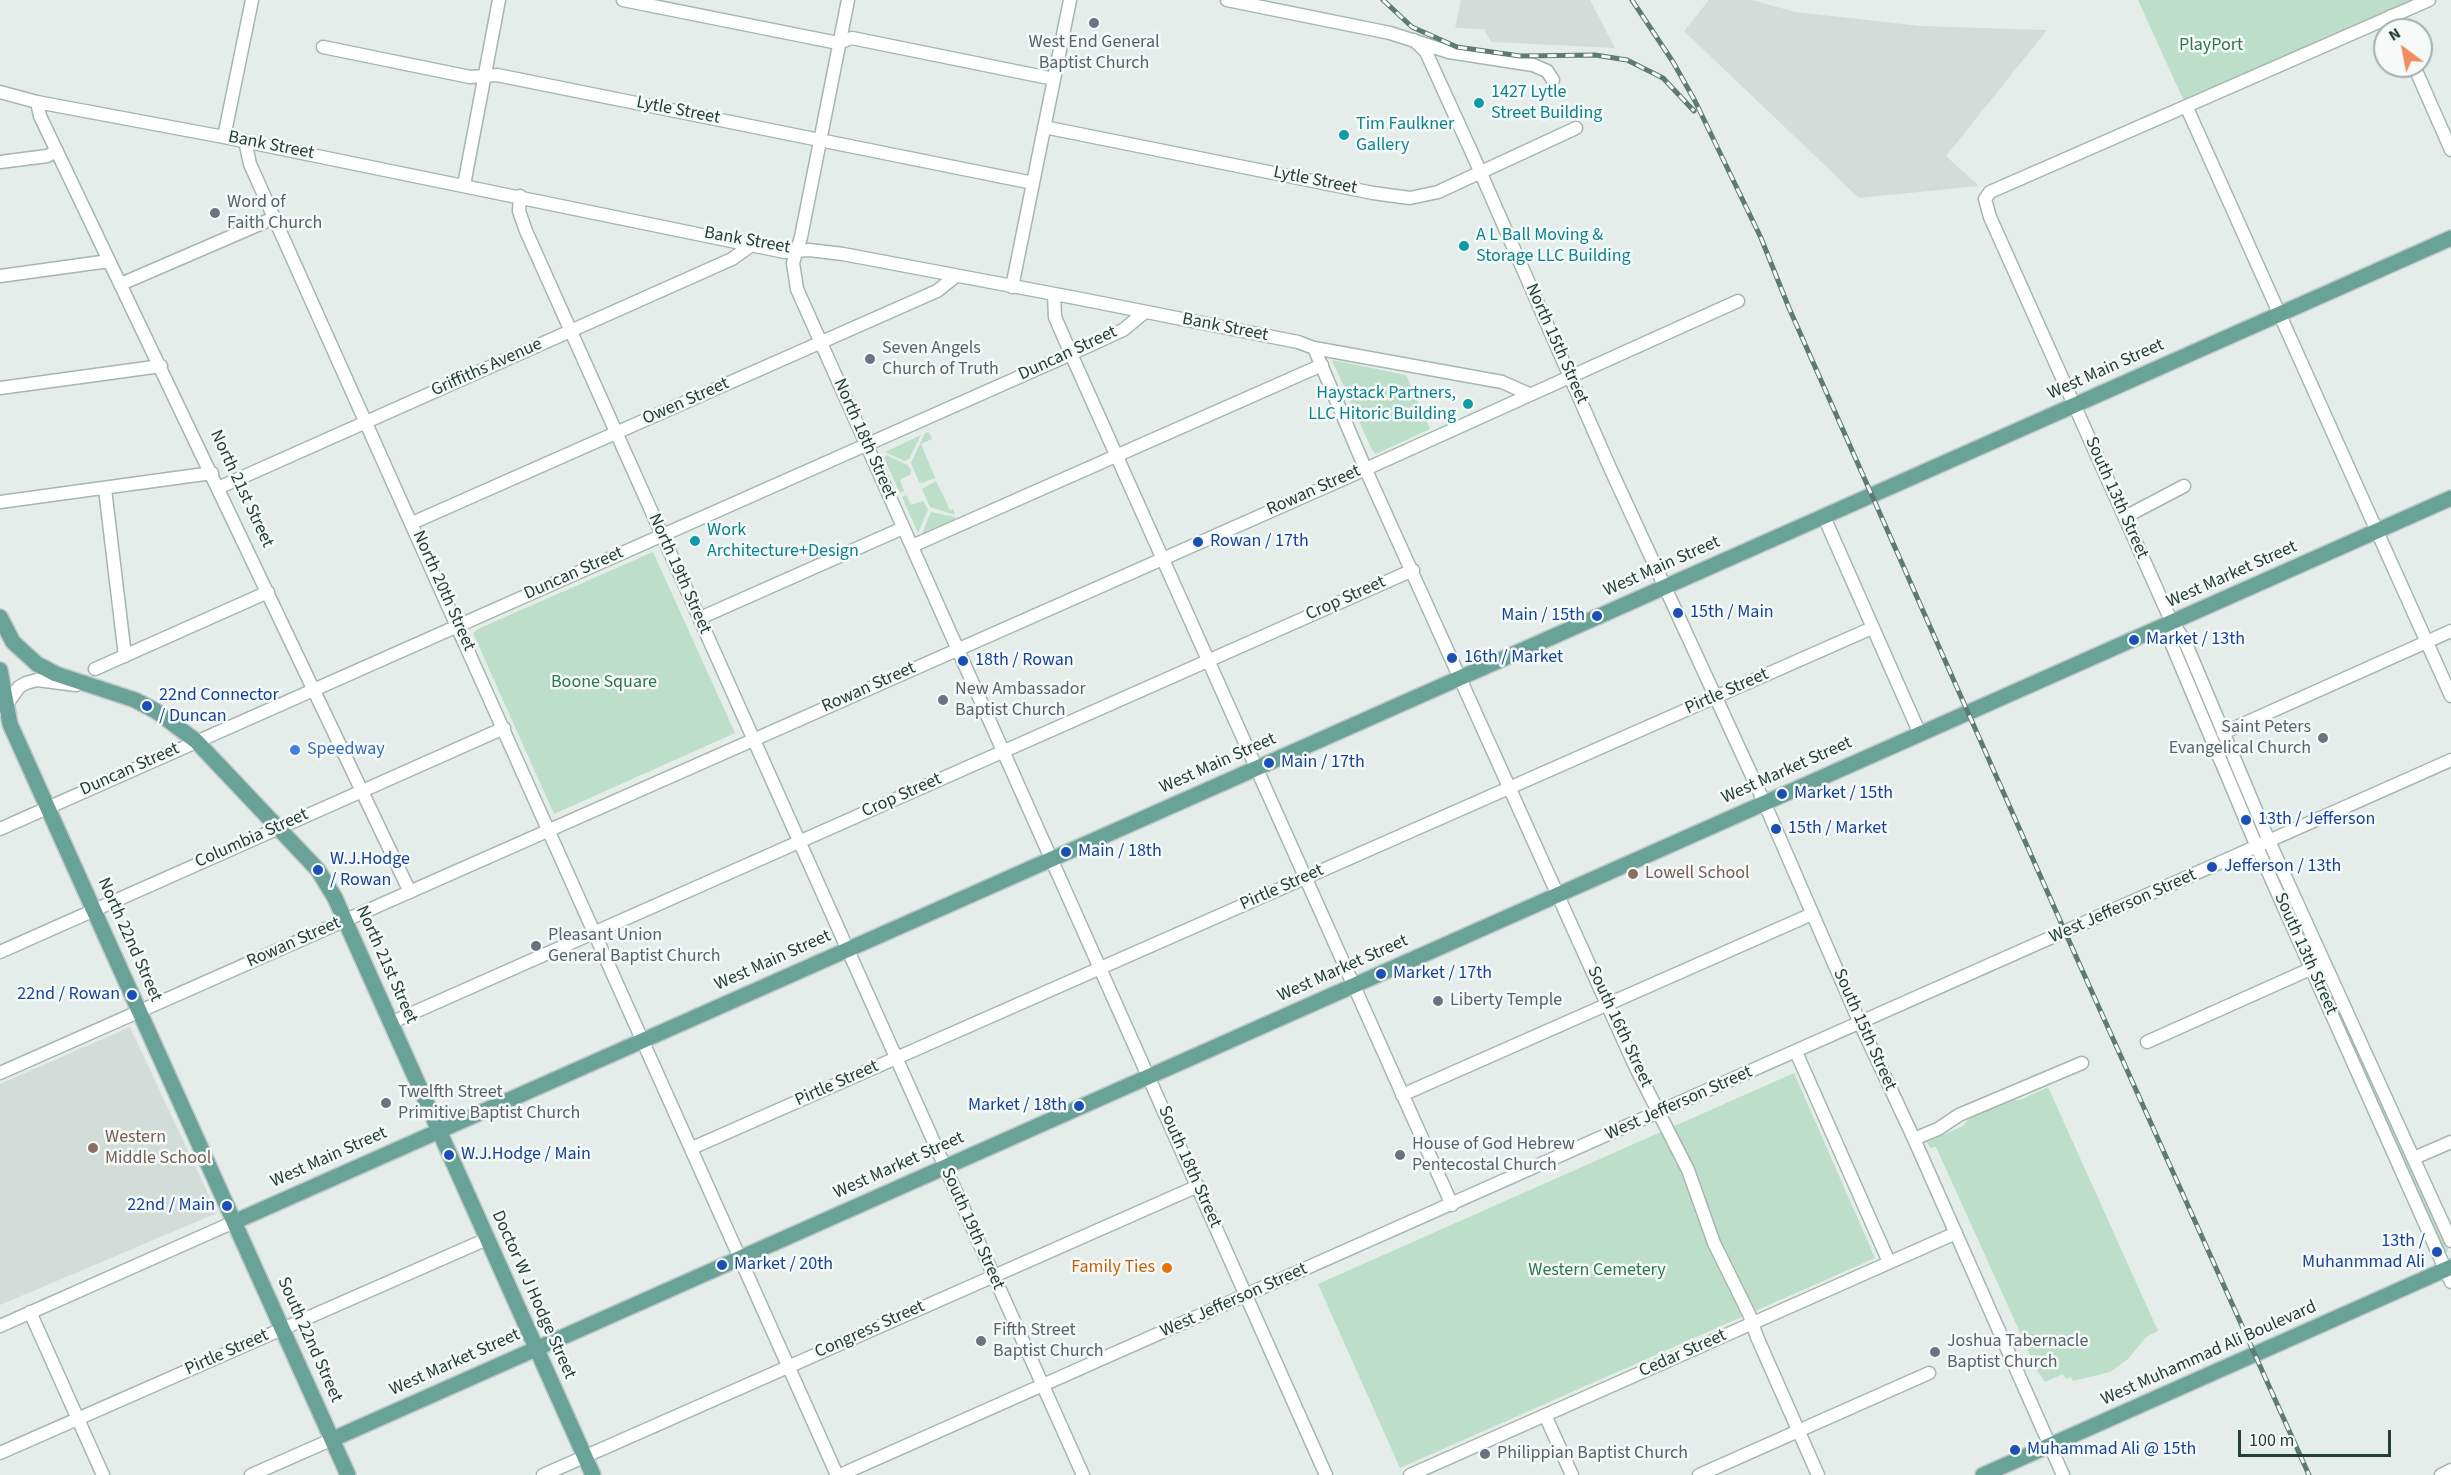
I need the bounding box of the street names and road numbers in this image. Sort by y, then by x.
street label: Lytle Street [634,92,722,130]
street label: Bank Street [226,127,316,165]
street label: Lytle Street [1271,162,1359,200]
street label: Bank Street [702,223,792,259]
street label: North 15th Street [1520,280,1592,408]
street label: Bank Street [1180,309,1270,347]
street label: Duncan Street [1015,322,1121,386]
street label: Griffiths Avenue [428,334,546,402]
street label: West Main Street [2044,335,2168,405]
street label: Owen Street [639,373,733,431]
street label: North 18th Street [828,375,900,503]
street label: North 21st Street [204,427,278,551]
street label: South 13th Street [2079,434,2153,562]
street label: Rowan Street [1264,461,1364,521]
street label: North 19th Street [643,510,715,638]
street label: North 20th Street [407,527,479,655]
street label: West Main Street [1600,532,1724,602]
street label: West Market Street [2163,537,2301,613]
street label: Duncan Street [521,543,627,605]
street label: Crop Street [1303,572,1389,626]
street label: Rowan Street [819,658,919,718]
street label: Pirtle Street [1682,664,1772,720]
street label: West Main Street [1156,729,1280,799]
street label: West Market Street [1718,733,1856,809]
street label: Duncan Street [77,739,183,801]
street label: Crop Street [859,769,945,823]
street label: Columbia Street [192,804,312,874]
street label: Pirtle Street [1237,860,1327,916]
street label: West Jefferson Street [2046,865,2200,949]
street label: North 22nd Street [92,875,166,1005]
street label: South 13th Street [2268,890,2342,1018]
street label: North 21st Street [350,903,422,1027]
street label: Rowan Street [244,913,344,973]
street label: West Main Street [711,926,835,996]
street label: West Market Street [1274,931,1412,1007]
street label: South 16th Street [1582,963,1656,1091]
street label: South 15th Street [1827,966,1901,1094]
street label: Pirtle Street [792,1056,882,1112]
street label: West Jefferson Street [1602,1062,1756,1146]
street label: South 18th Street [1152,1103,1226,1231]
street label: West Main Street [267,1123,391,1193]
street label: West Market Street [830,1128,968,1204]
street label: South 19th Street [935,1165,1009,1293]
street label: Doctor W J Hodge Street [486,1207,580,1383]
street label: West Jefferson Street [1157,1259,1311,1343]
street label: South 22nd Street [272,1274,346,1406]
street label: Congress Street [812,1296,928,1364]
street label: West Muhammad Ali Boulevard [2098,1297,2320,1411]
street label: Pirtle Street [182,1325,272,1381]
street label: West Market Street [386,1325,524,1401]
street label: Cedar Street [1636,1325,1730,1383]

